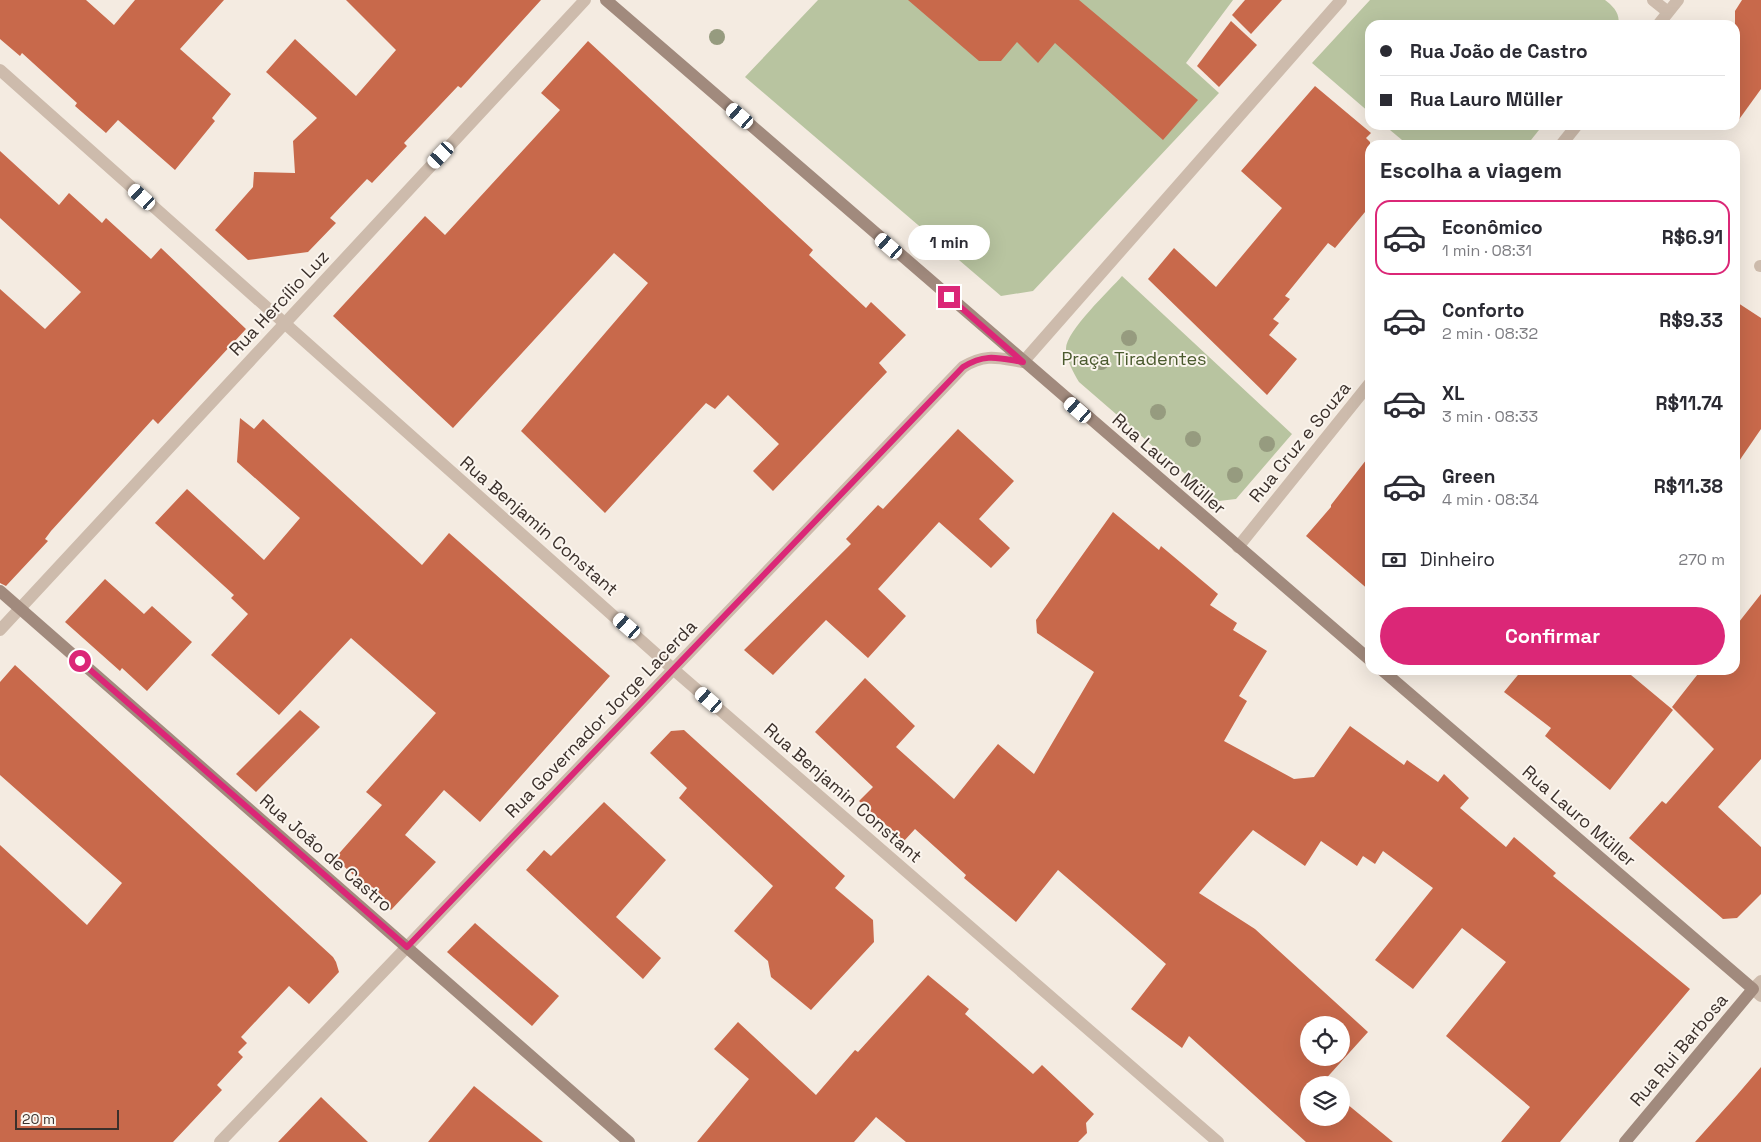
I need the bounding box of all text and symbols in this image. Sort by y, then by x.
text: Rua João de Castro [1410,39,1588,64]
text: Rua Lauro Müller [1410,87,1563,112]
car [723,100,756,132]
car [425,139,456,171]
text: Escolha a viagem [1380,156,1562,184]
car [125,181,158,213]
icon: car [1382,215,1427,260]
text: Econômico [1442,215,1543,240]
callout: 1 min [908,224,990,260]
text: R$6.91 [1662,225,1723,250]
car [872,230,905,262]
text: 1 min [929,232,969,253]
text: 1 min · 08:31 [1442,240,1532,261]
street label: Rua Hercílio Luz [224,245,333,360]
route end [938,286,960,308]
icon: car [1382,298,1427,343]
text: Conforto [1442,298,1524,323]
text: R$9.33 [1659,308,1723,333]
text: 2 min · 08:32 [1442,323,1538,344]
park label: Praça Tiradentes [1061,347,1207,370]
street label: Rua Cruz e Souza [1244,377,1355,507]
icon: car [1382,381,1427,426]
text: XL [1442,381,1465,406]
text: R$11.74 [1656,391,1723,416]
car [1061,394,1094,426]
text: 3 min · 08:33 [1442,406,1538,427]
street label: Rua Lauro Müller [1108,408,1231,519]
street label: Rua Benjamin Constant [456,451,623,601]
icon: car [1382,464,1427,509]
text: Green [1442,464,1495,489]
text: R$11.38 [1654,474,1723,499]
text: 4 min · 08:34 [1442,489,1539,510]
icon: cash [1380,546,1408,574]
text: Dinheiro [1420,547,1495,572]
text: 270 m [1678,549,1725,570]
button: Confirmar [1380,607,1725,665]
car [610,610,643,642]
street label: Rua Governador Jorge Lacerda [500,615,701,822]
route start [69,650,91,672]
car [692,684,725,716]
street label: Rua Benjamin Constant [760,718,927,868]
street label: Rua Lauro Müller [1518,760,1641,871]
street label: Rua João de Castro [255,789,397,917]
street label: Rua Rui Barbosa [1625,989,1733,1111]
map controls [1300,1016,1350,1126]
button: locate [1300,1016,1350,1066]
button: layers [1300,1076,1350,1126]
scale bar [15,1107,119,1130]
text: 20 m [22,1110,55,1128]

